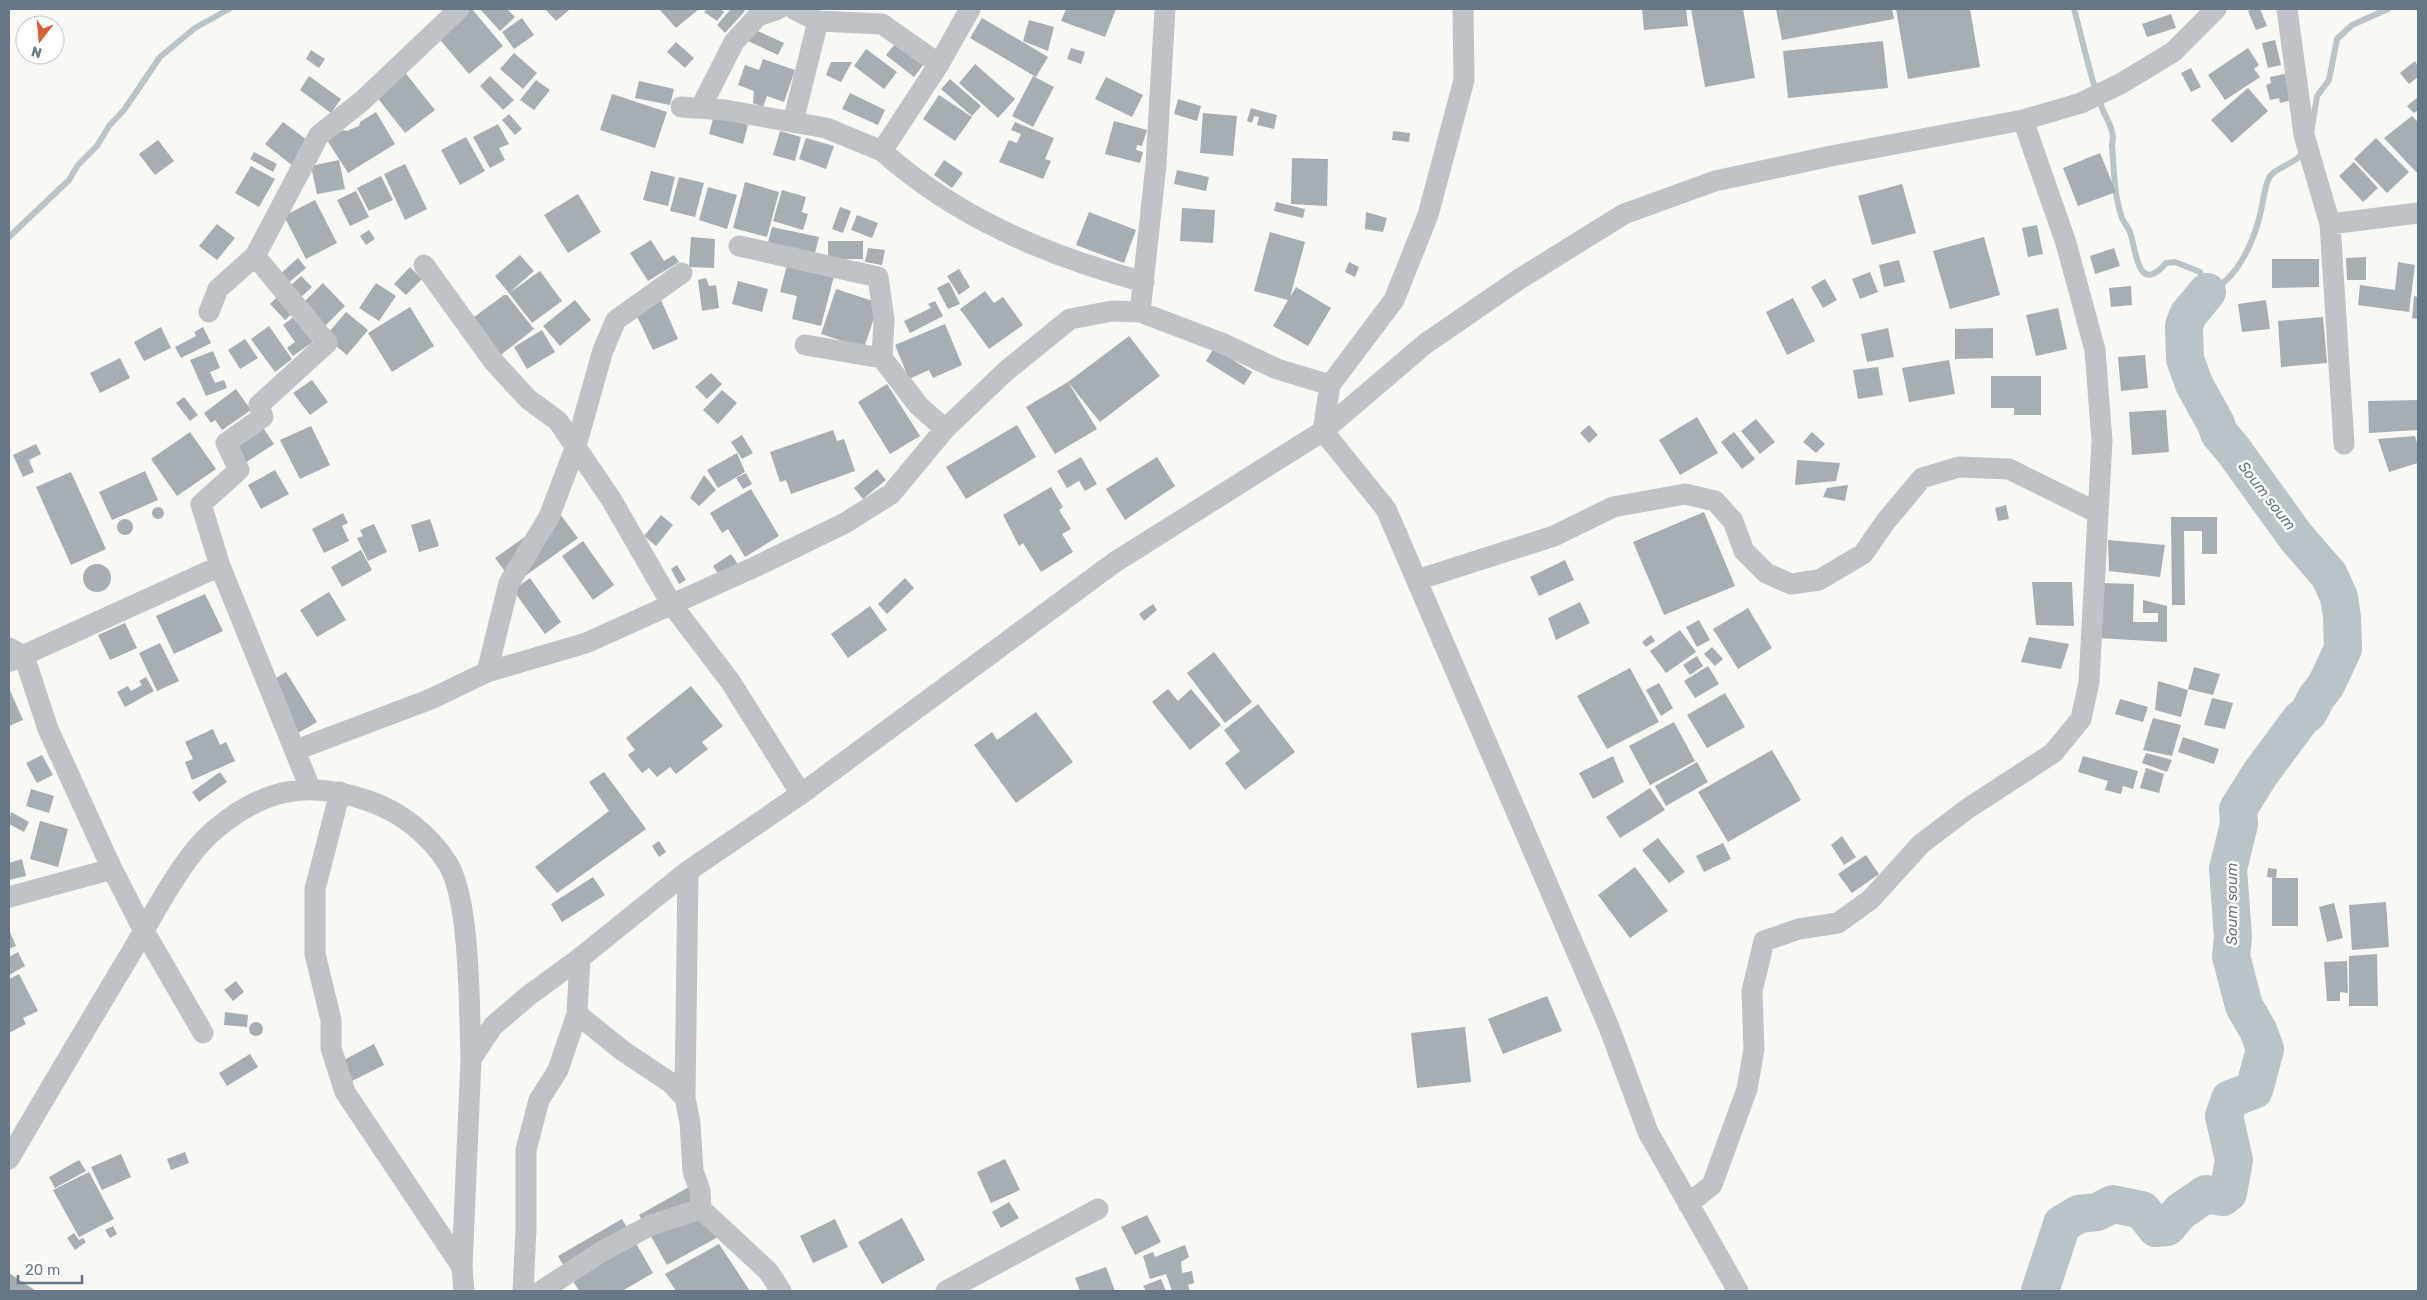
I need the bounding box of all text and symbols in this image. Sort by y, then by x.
north arrow [15,15,65,65]
text: N [29,42,44,62]
water label: Soum soum [2234,458,2300,534]
water label: Soum soum [2223,863,2241,945]
scale bar [18,1252,81,1284]
text: 20 m [25,1261,60,1279]

